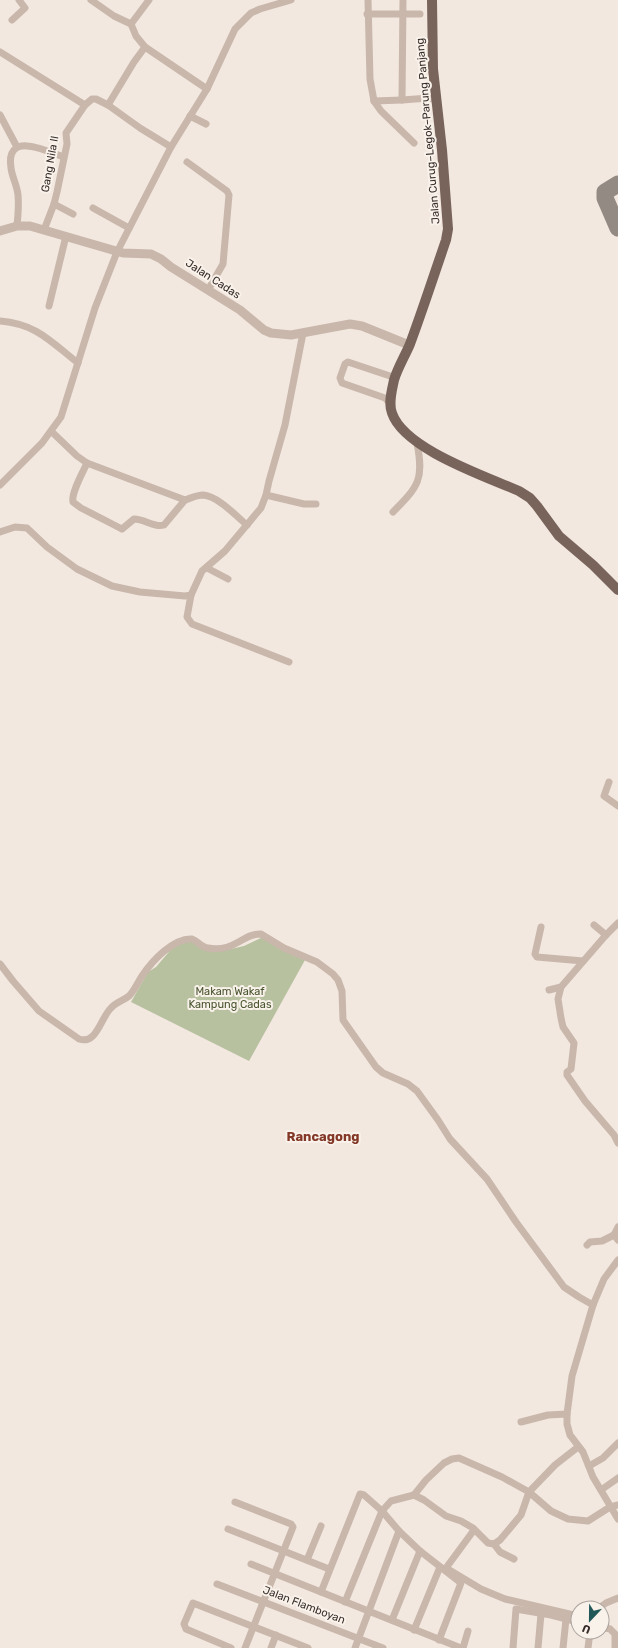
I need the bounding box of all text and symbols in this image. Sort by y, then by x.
street label: Jalan Curug–Legok–Parung Panjang [413,37,443,225]
street label: Gang Nila II [39,135,61,193]
street label: Jalan Cadas [183,256,243,302]
park label: Makam Wakaf Kampung Cadas [188,985,272,1011]
district label: Rancagong [286,1129,360,1144]
street label: Jalan Flamboyan [261,1583,347,1627]
north arrow [570,1600,610,1640]
text: U [580,1621,593,1636]

